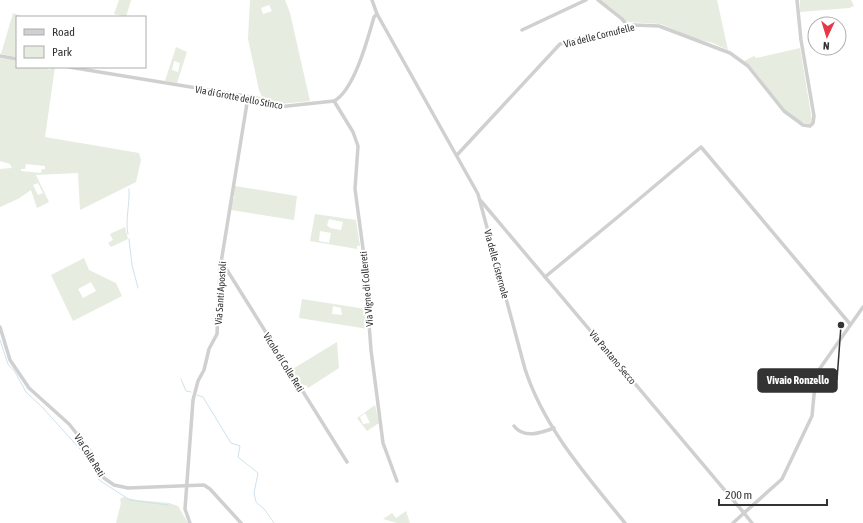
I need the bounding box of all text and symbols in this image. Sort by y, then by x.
legend [16,16,146,68]
north arrow [807,16,847,56]
street label: Via delle Cornufelle [563,21,636,50]
text: Road [52,25,75,39]
text: N [823,40,830,52]
text: Park [52,45,73,59]
street label: Via di Grotte dello Stinco [194,84,284,111]
street label: Via delle Cisternole [482,228,511,300]
street label: Via Vigne di Collereti [358,251,375,327]
street label: Via Santi Apostoli [213,261,228,325]
street label: Via Pantano Secco [587,328,638,387]
street label: Vicolo di Colle Reti [261,331,306,394]
callout: Vivaio Ronzello [758,369,837,392]
text: Vivaio Ronzello [766,374,829,386]
street label: Via Colle Reti [72,432,107,479]
scale bar [719,481,827,507]
text: 200 m [725,488,752,502]

